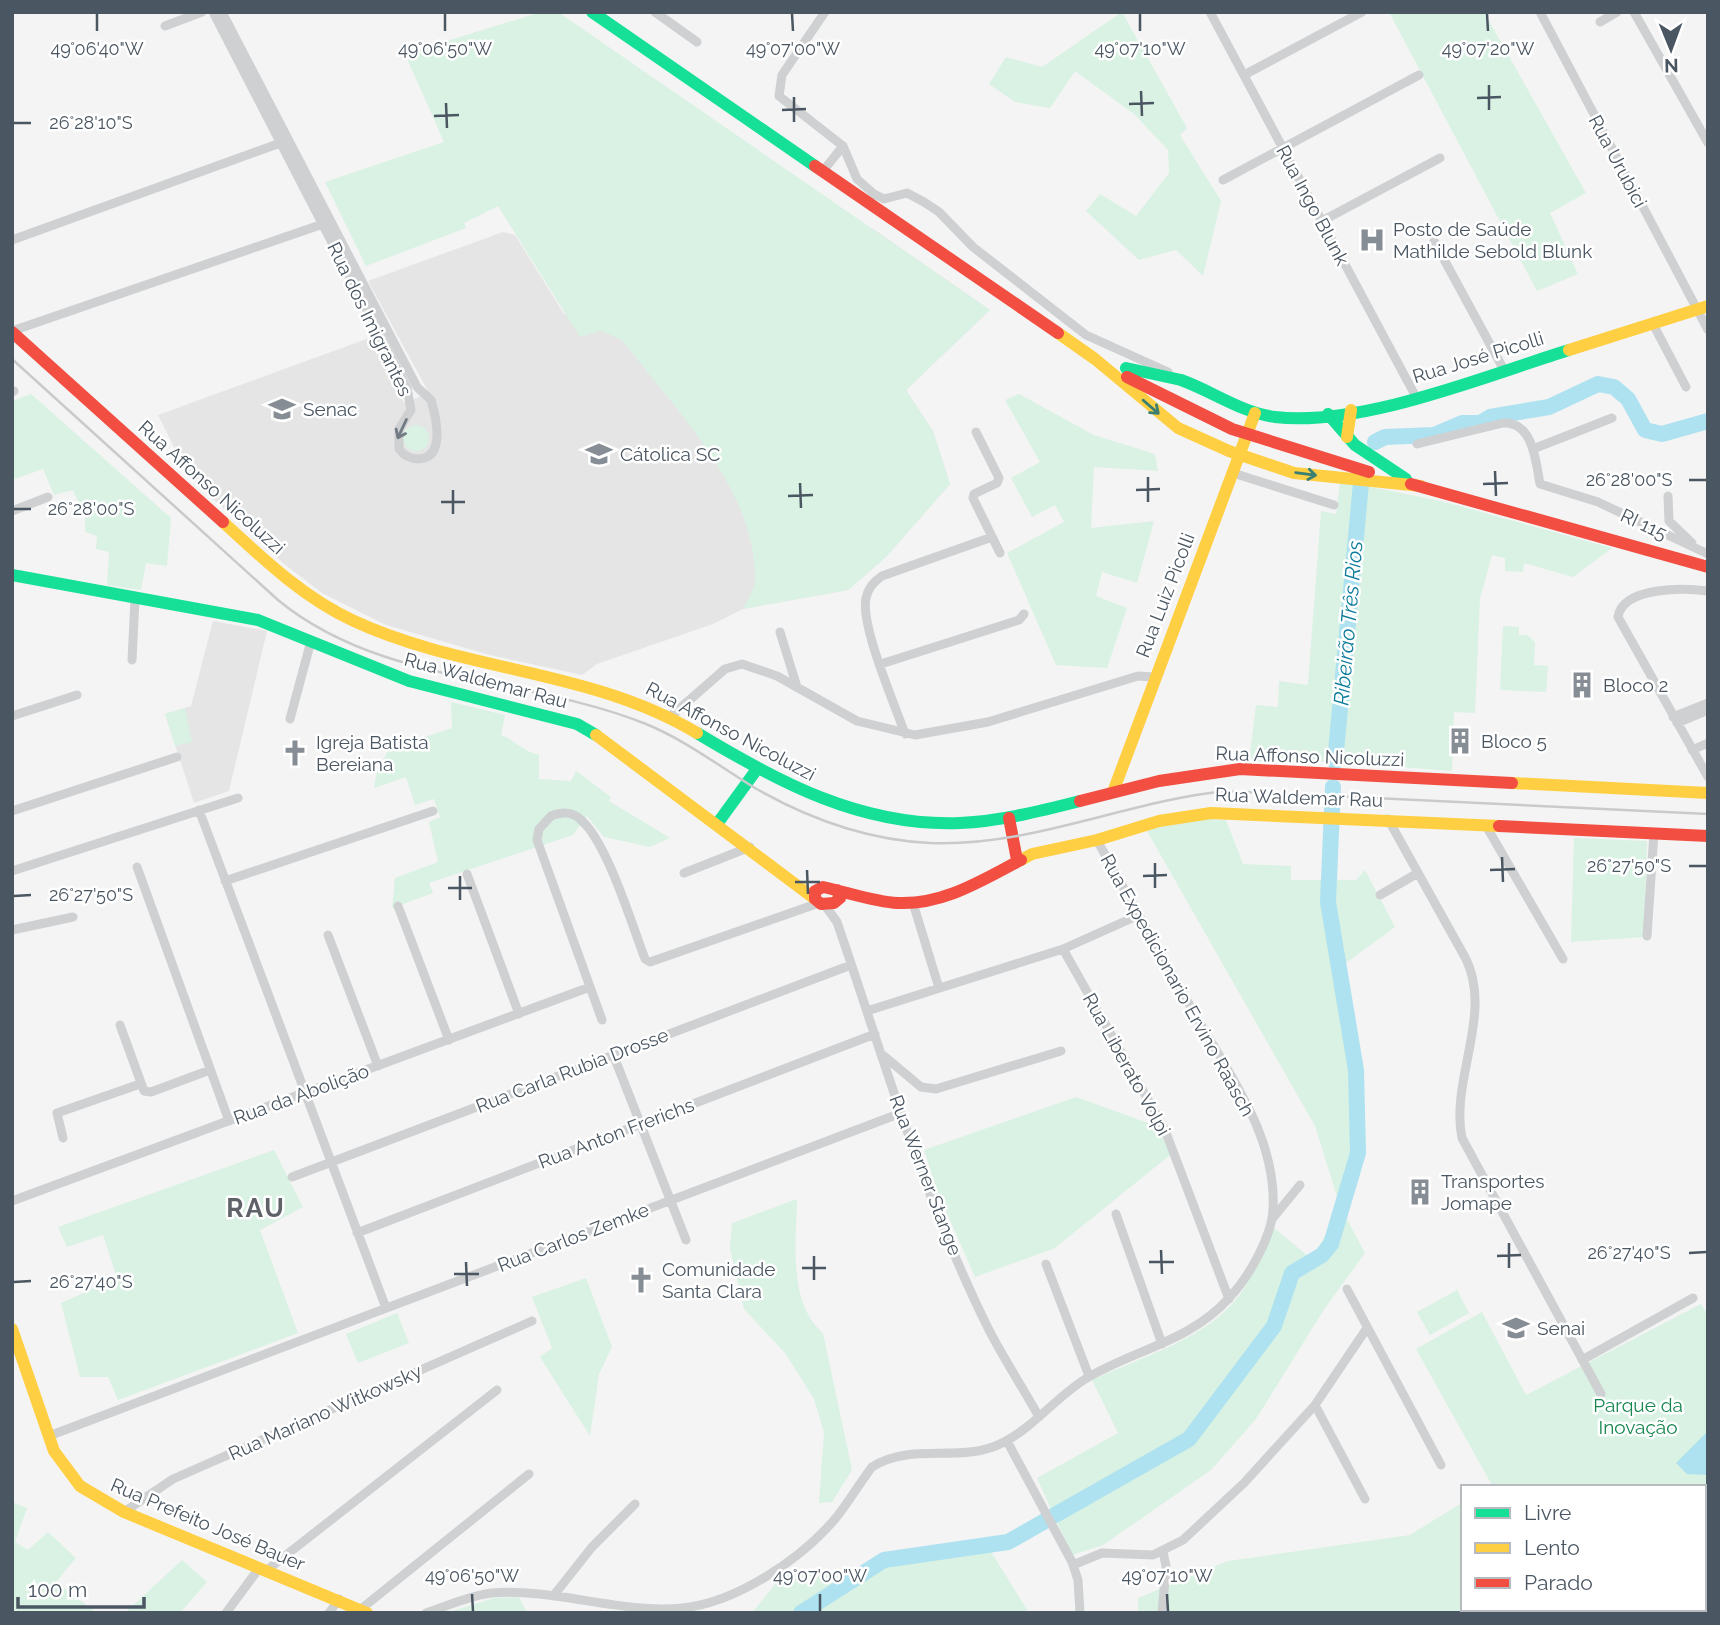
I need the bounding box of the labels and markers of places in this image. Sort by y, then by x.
place label: Posto de Saúde Mathilde Sebold Blunk [1393,218,1592,262]
hospital icon: Posto de Saúde Mathilde Sebold Blunk [1357,225,1387,255]
school or university icon: Senac [267,394,297,424]
place label: Senac [303,398,358,420]
school or university icon: Cátolica SC [584,439,614,469]
place label: Cátolica SC [620,443,720,465]
building icon: Bloco 2 [1567,670,1597,700]
place label: Bloco 2 [1603,674,1669,696]
building icon: Bloco 5 [1445,726,1475,756]
place label: Bloco 5 [1481,730,1547,752]
place label: Igreja Batista Bereiana [316,731,429,775]
church icon: Igreja Batista Bereiana [280,738,310,768]
place label: Transportes Jomape [1441,1170,1544,1214]
building icon: Transportes Jomape [1405,1177,1435,1207]
place label: Comunidade Santa Clara [662,1258,775,1302]
church icon: Comunidade Santa Clara [626,1265,656,1295]
school or university icon: Senai [1501,1313,1531,1343]
place label: Senai [1537,1317,1585,1339]

